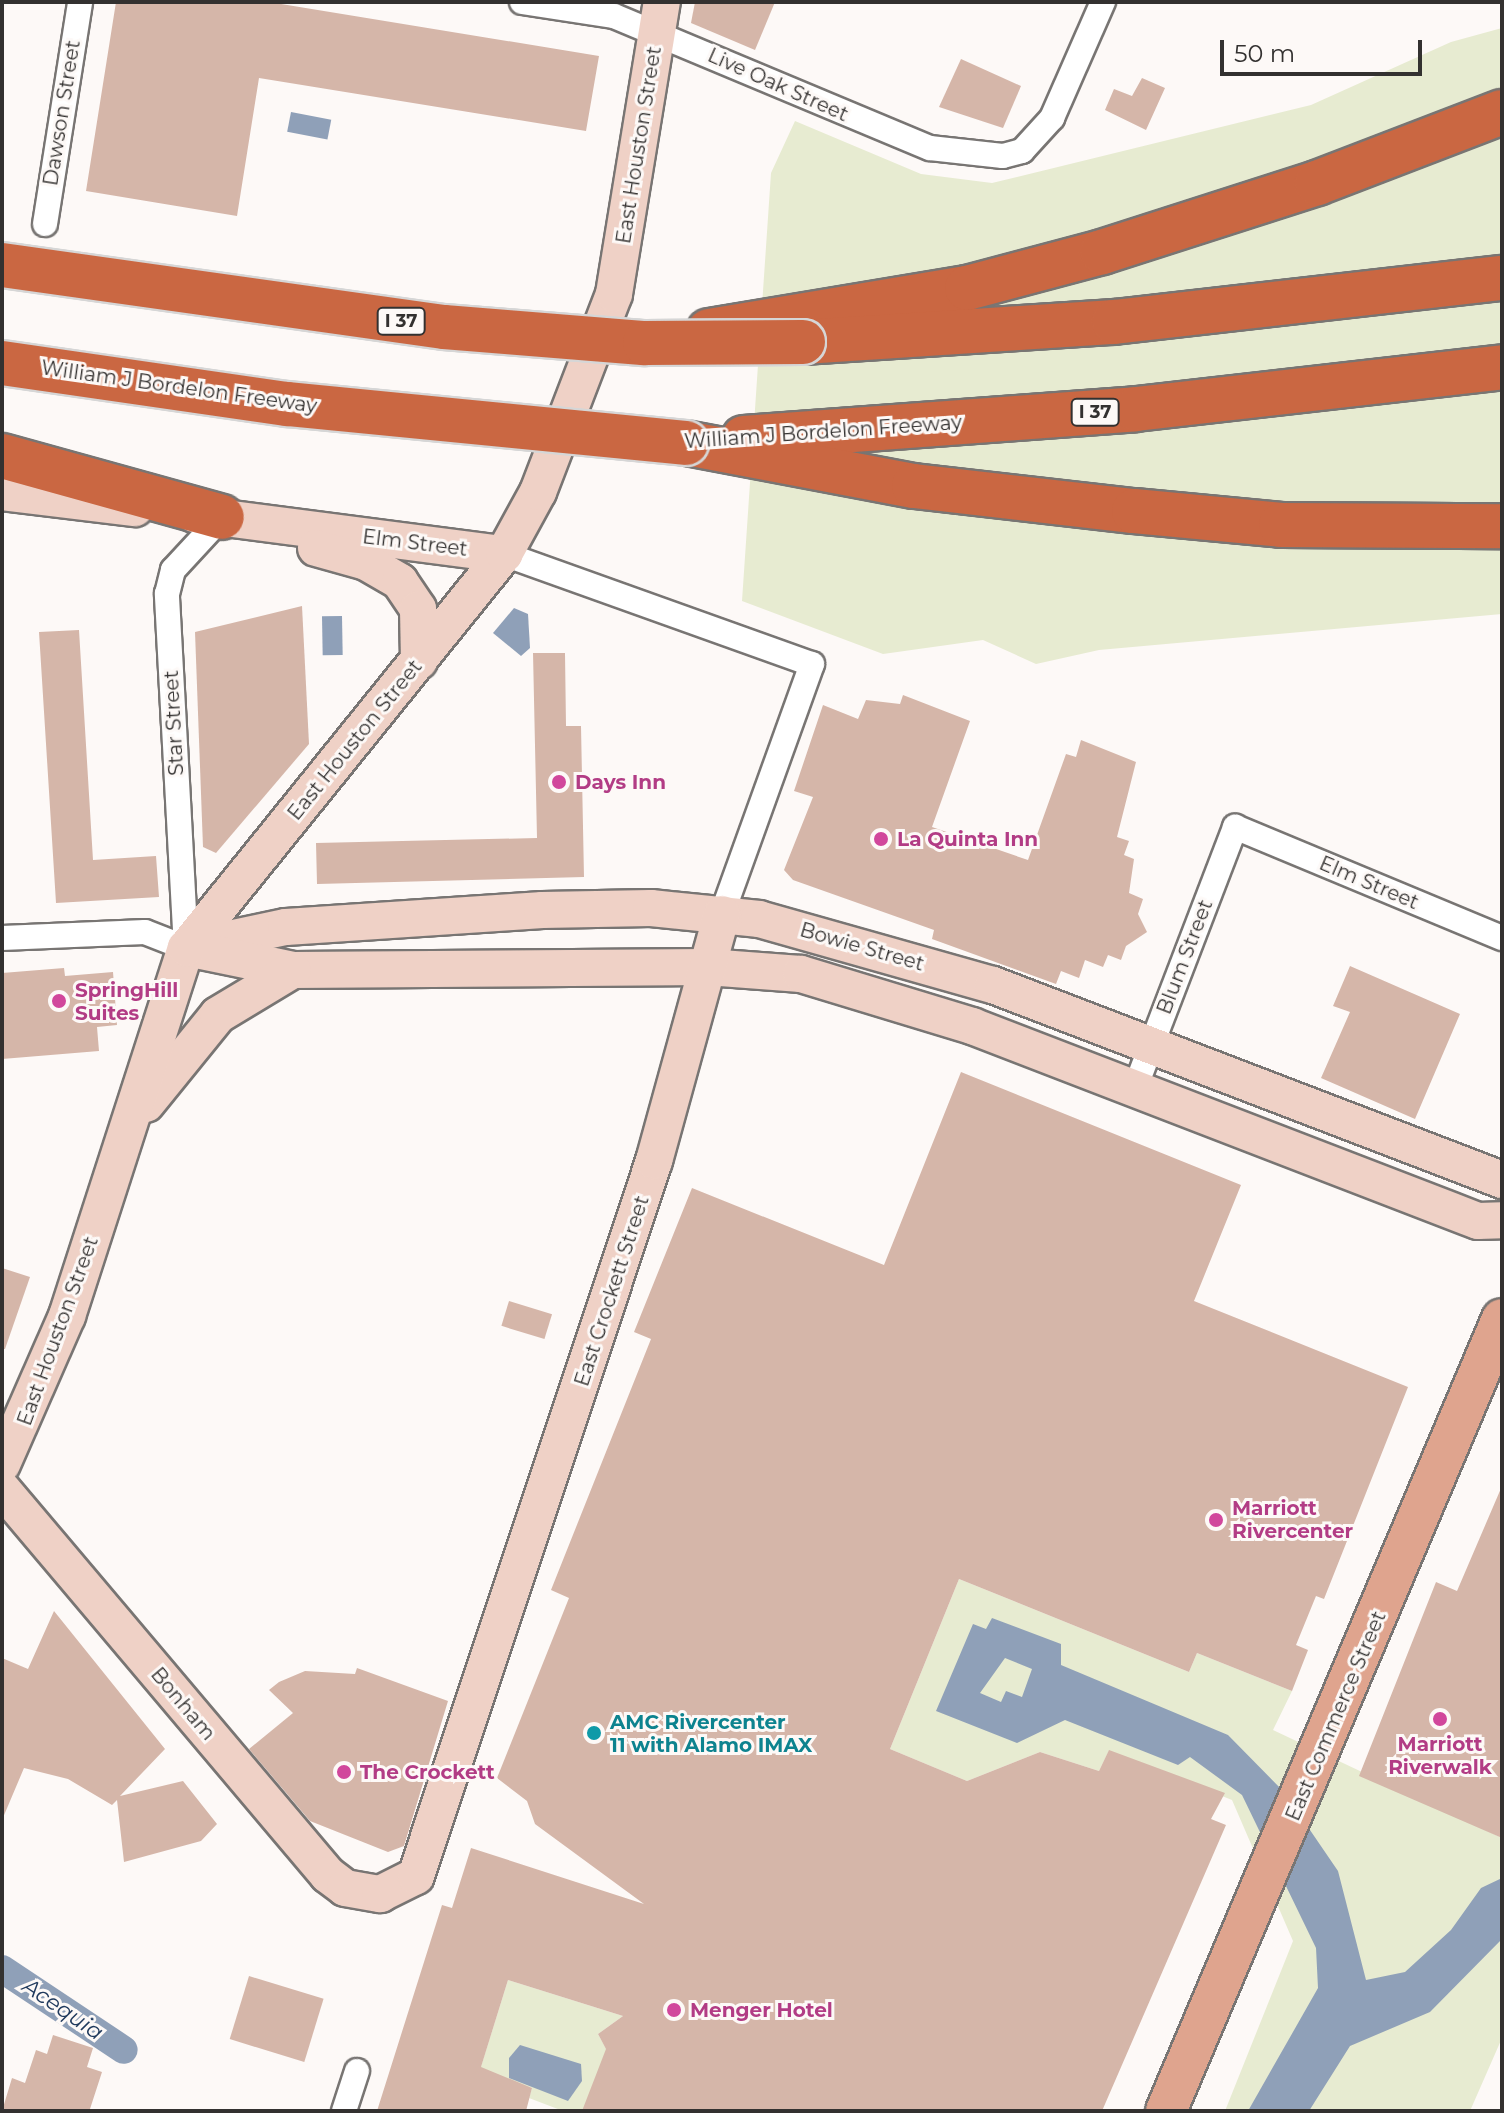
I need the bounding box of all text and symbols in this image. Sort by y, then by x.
scale bar [1224,24,1426,74]
street label: Dawson Street [39,38,85,188]
text: 50 m [1234,39,1295,68]
street label: Live Oak Street [704,43,852,127]
street label: East Houston Street [612,45,666,245]
road number: I 37 [375,307,427,335]
street label: William J Bordelon Freeway [40,356,318,418]
road number: I 37 [1069,398,1121,426]
street label: William J Bordelon Freeway [683,410,963,454]
street label: Elm Street [361,525,469,561]
street label: East Houston Street [283,655,427,825]
street label: Star Street [159,670,189,776]
place label: Days Inn [575,770,666,794]
marker: Days Inn [550,773,568,791]
place label: La Quinta Inn [897,827,1038,851]
marker: La Quinta Inn [872,830,890,848]
street label: Elm Street [1316,851,1422,915]
street label: Blum Street [1152,896,1218,1018]
street label: Bowie Street [797,918,927,976]
place label: SpringHill Suites [75,978,178,1025]
marker: SpringHill Suites [50,992,68,1010]
street label: East Crockett Street [570,1193,654,1389]
street label: East Houston Street [13,1233,103,1429]
place label: Marriott Rivercenter [1232,1496,1353,1543]
marker: Marriott Rivercenter [1207,1511,1225,1529]
street label: East Commerce Street [1281,1607,1391,1825]
street label: Bonham [146,1663,220,1745]
place label: AMC Rivercenter 11 with Alamo IMAX [610,1710,812,1757]
marker: Marriott Riverwalk [1431,1710,1449,1728]
marker: AMC Rivercenter 11 with Alamo IMAX [585,1724,603,1742]
place label: Marriott Riverwalk [1388,1732,1492,1779]
place label: The Crockett [360,1760,495,1784]
marker: The Crockett [335,1763,353,1781]
water label: Acequia [18,1972,108,2046]
place label: Menger Hotel [690,1998,833,2022]
marker: Menger Hotel [665,2001,683,2019]

